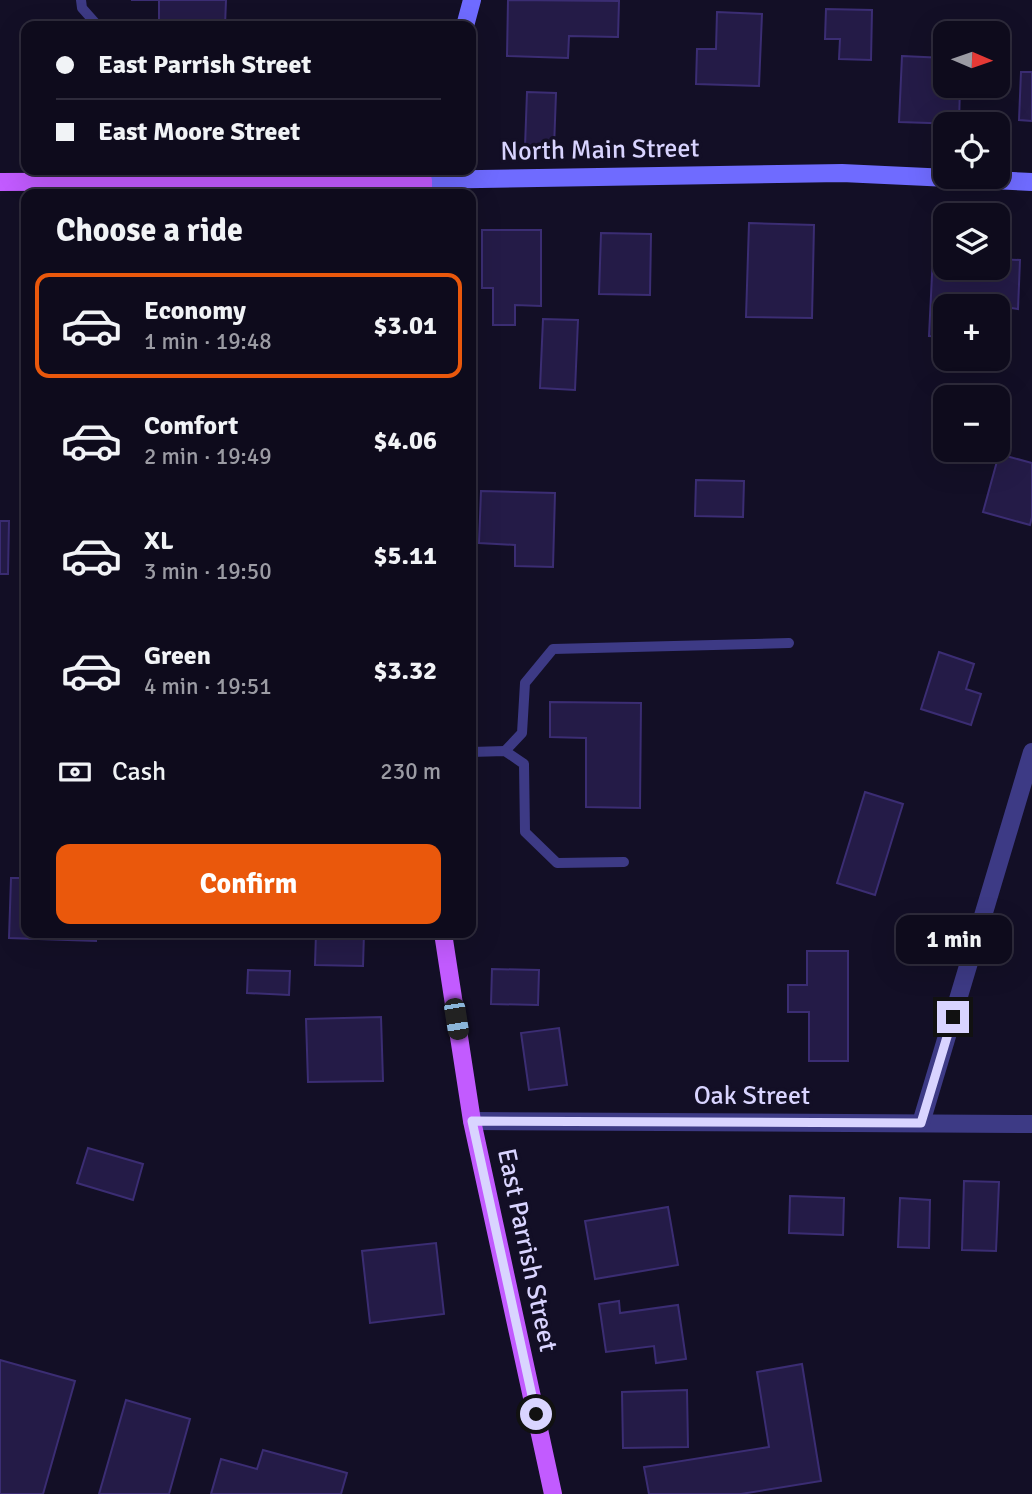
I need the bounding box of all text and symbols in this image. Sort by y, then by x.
north arrow [933,21,1010,98]
map controls [933,21,1010,462]
text: East Parrish Street [98,49,311,81]
button: locate [933,112,1010,189]
text: East Moore Street [98,116,300,148]
street label: North Main Street [500,132,700,168]
button: layers [933,203,1010,280]
text: Choose a ride [56,211,243,250]
icon: car [60,294,123,357]
button: + [933,294,1010,371]
text: Economy [144,295,246,327]
text: $3.01 [373,310,437,342]
text: 1 min · 19:48 [144,327,272,356]
button: − [933,385,1010,462]
icon: car [60,409,123,472]
text: Comfort [144,410,238,442]
text: $4.06 [373,425,437,457]
text: 2 min · 19:49 [144,442,272,471]
icon: car [60,524,123,587]
text: XL [144,525,174,557]
text: $5.11 [373,540,437,572]
text: 3 min · 19:50 [144,557,272,586]
icon: car [60,639,123,702]
text: Green [144,640,211,672]
text: $3.32 [373,655,437,687]
text: 4 min · 19:51 [144,672,272,701]
icon: cash [56,753,94,791]
text: Cash [112,756,166,788]
text: 230 m [380,757,441,786]
button: Confirm [56,844,441,924]
callout: 1 min [895,916,1011,964]
text: 1 min [926,925,982,954]
car [443,997,470,1041]
route end [937,1001,969,1033]
street label: Oak Street [694,1080,810,1112]
street label: East Parrish Street [490,1145,564,1355]
route start [520,1398,552,1430]

